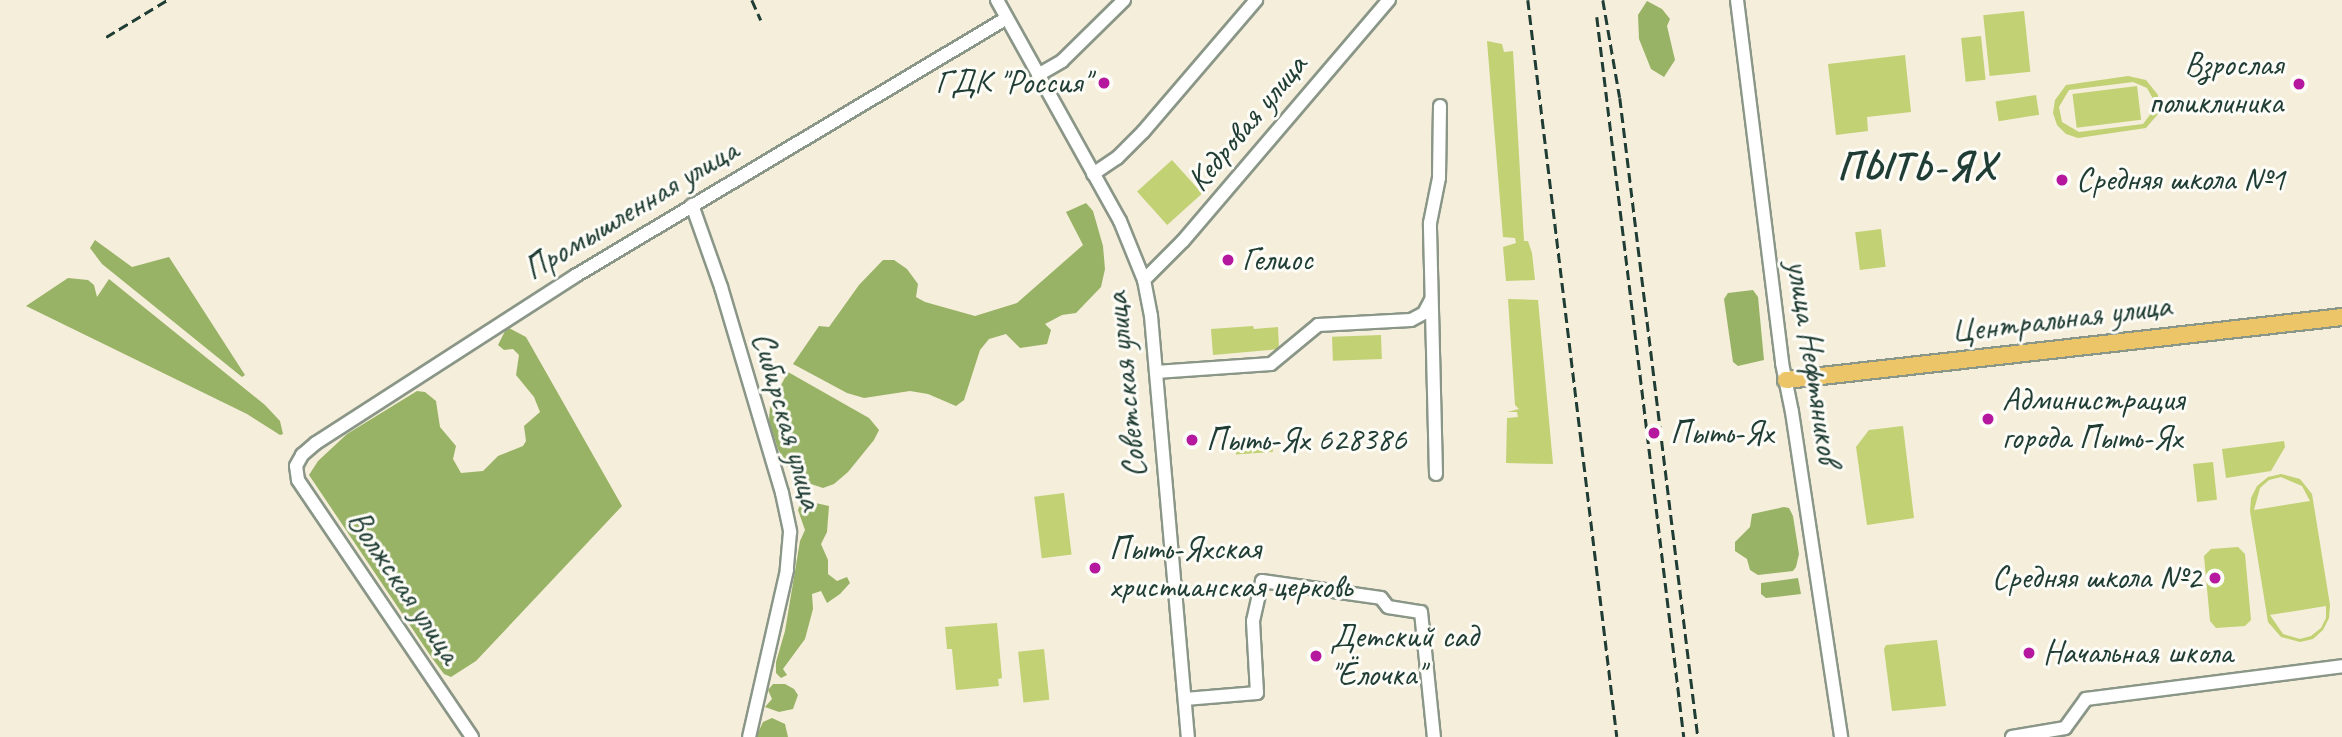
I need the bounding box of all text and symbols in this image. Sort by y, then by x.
place label: Взрослая поликлиника [2149,45,2283,123]
street label: Кедровая улица [1178,46,1316,200]
place label: ГДК "Россия" [936,63,1090,103]
marker: Взрослая поликлиника [2289,74,2309,94]
marker: ГДК "Россия" [1096,75,1112,91]
street label: Промышленная улица [516,130,746,290]
district label: ПЫТЬ-ЯХ [1838,142,1996,190]
place label: Средняя школа №1 [2076,160,2285,200]
marker: Средняя школа №1 [2054,172,2070,188]
place label: Гелиос [1242,240,1312,280]
marker: Гелиос [1220,252,1236,268]
street label: улица Нефтяников [1777,256,1849,468]
street label: Центральная улица [1948,286,2174,352]
street label: Советская улица [1096,289,1156,481]
street label: Сибирская улица [742,326,832,516]
place label: Администрация города Пыть-Ях [2002,380,2184,458]
marker: Администрация города Пыть-Ях [1980,411,1996,427]
place label: Пыть-Ях [1670,413,1773,453]
place label: Пыть-Ях 628386 [1206,420,1406,460]
marker: Пыть-Ях [1644,423,1664,443]
marker: Пыть-Ях 628386 [1184,432,1200,448]
street label: Волжская улица [338,502,470,672]
place label: Пыть-Яхская христианская церковь [1109,529,1352,607]
place label: Средняя школа №2 [1992,558,2201,598]
marker: Пыть-Яхская христианская церковь [1087,560,1103,576]
marker: Средняя школа №2 [2207,570,2223,586]
place label: Детский сад "Ёлочка" [1330,617,1478,695]
place label: Начальная школа [2043,633,2233,673]
marker: Начальная школа [2021,645,2037,661]
marker: Детский сад "Ёлочка" [1308,648,1324,664]

